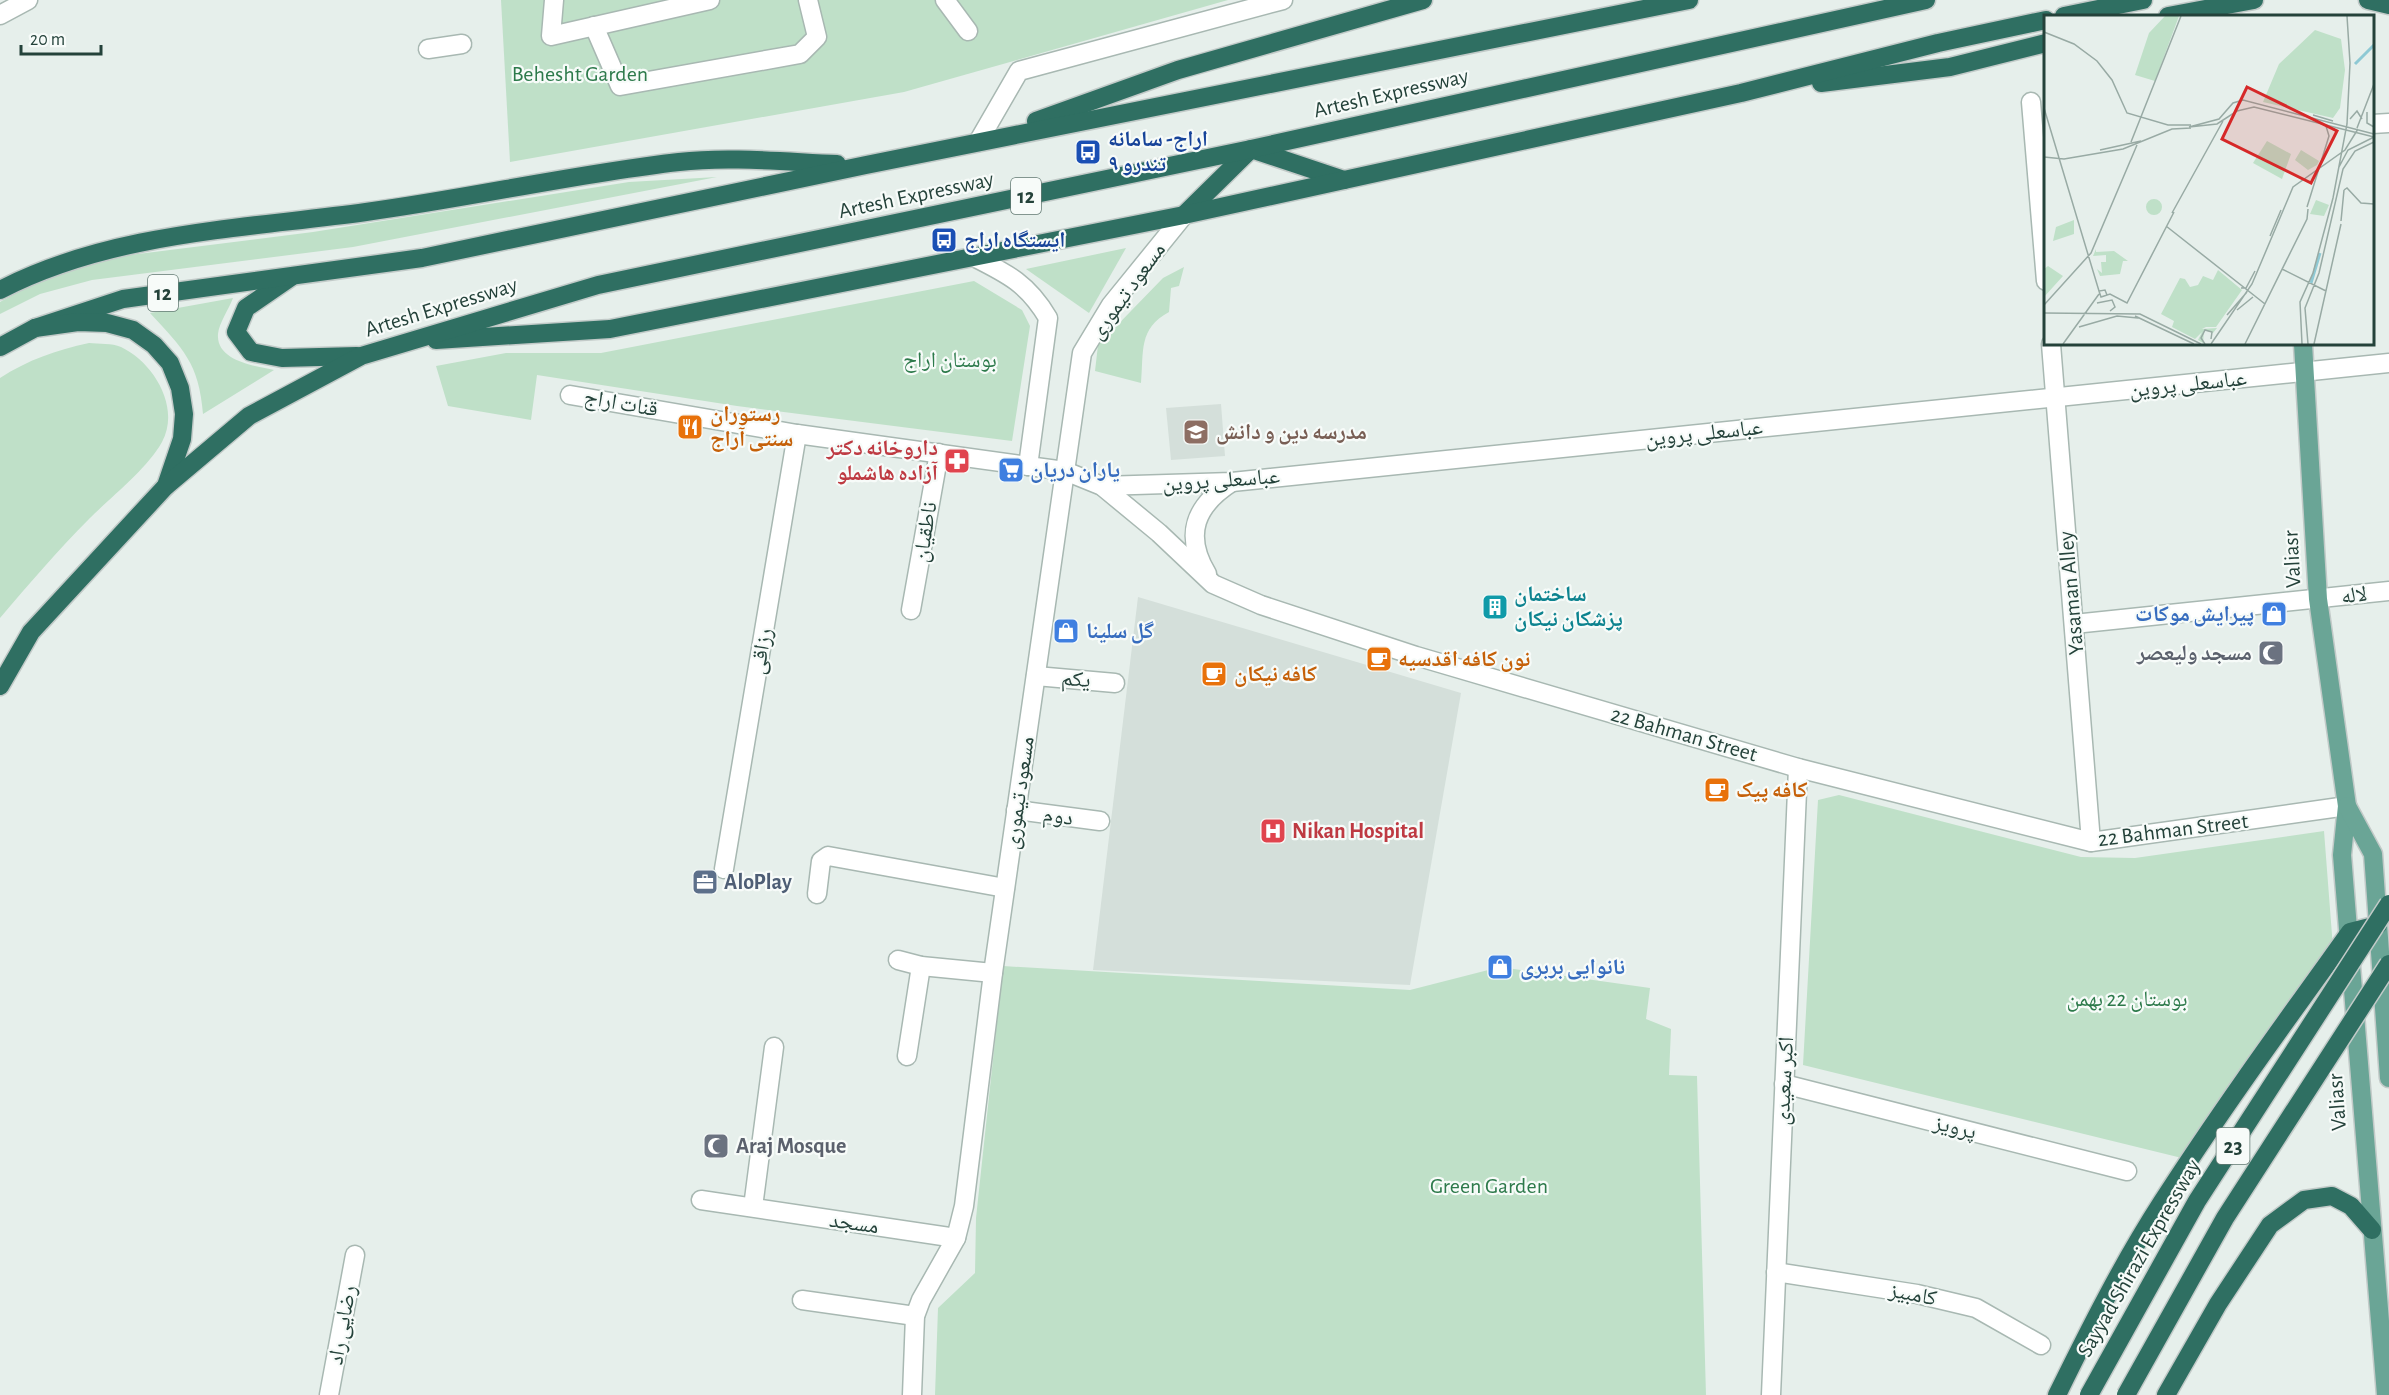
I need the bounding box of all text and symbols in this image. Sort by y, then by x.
inset map [2044,15,2374,345]
scale bar [21,18,100,56]
text: 20 m [30,31,65,49]
park label: Behesht Garden [512,63,648,85]
street label: Artesh Expressway [1312,64,1471,121]
place label: اراج- سامانه ۹ تندرو [1108,128,1208,176]
bus stop icon: اراج- سامانه ۹ تندرو [1073,137,1103,167]
street label: Artesh Expressway [836,168,996,222]
road number: 12 [1011,178,1041,214]
bus stop icon: ایستگاه اراج [929,225,959,255]
place label: ایستگاه اراج [964,229,1066,253]
street label: مسعود تیموری [1085,239,1171,345]
street label: Artesh Expressway [362,273,520,341]
road number: 12 [148,275,178,311]
park label: بوستان اراج [903,349,997,373]
street label: عباسعلی پروین [2128,367,2248,403]
street label: قنات اراج [582,386,660,422]
place label: رستوران سنتی آراج [710,403,793,452]
restaurant icon: رستوران سنتی آراج [675,412,705,442]
street label: عباسعلی پروین [1644,416,1764,452]
school or university icon: مدرسه دین و دانش [1181,417,1211,447]
place label: مدرسه دین و دانش [1216,421,1367,445]
place label: داروخانه دکتر آزاده هاشملو [826,437,938,485]
pharmacy icon: داروخانه دکتر آزاده هاشملو [942,446,972,476]
supermarket icon: یاران دریان [996,455,1026,485]
place label: یاران دریان [1030,459,1120,483]
street label: عباسعلی پروین [1161,465,1281,497]
street label: ناطقیان [909,500,943,564]
street label: Yasaman Alley [2055,530,2087,656]
street label: Valiasr [2280,530,2304,588]
street label: لاله [2340,582,2368,608]
place label: ساختمان پزشکان نیکان [1514,583,1623,632]
building icon: ساختمان پزشکان نیکان [1480,592,1510,622]
shop icon: پیرایش موکات [2259,599,2289,629]
place label: پیرایش موکات [2135,603,2254,627]
shop icon: گل سلینا [1051,616,1081,646]
place label: گل سلینا [1086,620,1154,644]
street label: رزاقی [746,626,778,676]
mosque icon: مسجد ولیعصر [2256,638,2286,668]
place label: مسجد ولیعصر [2136,642,2252,665]
cafe icon: نون کافه اقدسیه [1364,644,1394,674]
place label: نون کافه اقدسیه [1398,648,1530,672]
cafe icon: کافه نیکان [1199,659,1229,689]
place label: کافه نیکان [1234,663,1317,687]
street label: یکم [1060,667,1092,694]
street label: 22 Bahman Street [1608,703,1760,765]
street label: مسعود تیموری [1000,735,1040,851]
cafe icon: کافه پیک [1702,775,1732,805]
place label: کافه پیک [1736,779,1808,803]
street label: دوم [1041,803,1074,832]
street label: 22 Bahman Street [2097,810,2249,850]
hospital icon: Nikan Hospital [1258,816,1288,846]
place label: Nikan Hospital [1292,820,1424,842]
office icon: AloPlay [690,867,720,897]
place label: AloPlay [724,871,792,894]
shop icon: نانوایی بربری [1485,952,1515,982]
place label: نانوایی بربری [1520,956,1625,980]
park label: بوستان 22 بهمن [2067,988,2187,1012]
street label: اکبر سعیدی [1771,1036,1799,1126]
street label: Valiasr [2324,1073,2350,1131]
street label: پرویز [1930,1111,1979,1145]
road number: 23 [2216,1128,2250,1164]
mosque icon: Araj Mosque [701,1131,731,1161]
place label: Araj Mosque [736,1135,846,1158]
street label: Sayyad Shirazi Expressway [2074,1155,2205,1360]
park label: Green Garden [1430,1175,1548,1197]
street label: مسجد [828,1209,880,1238]
street label: کامبیز [1886,1278,1939,1310]
street label: رضایی راد [324,1283,362,1367]

